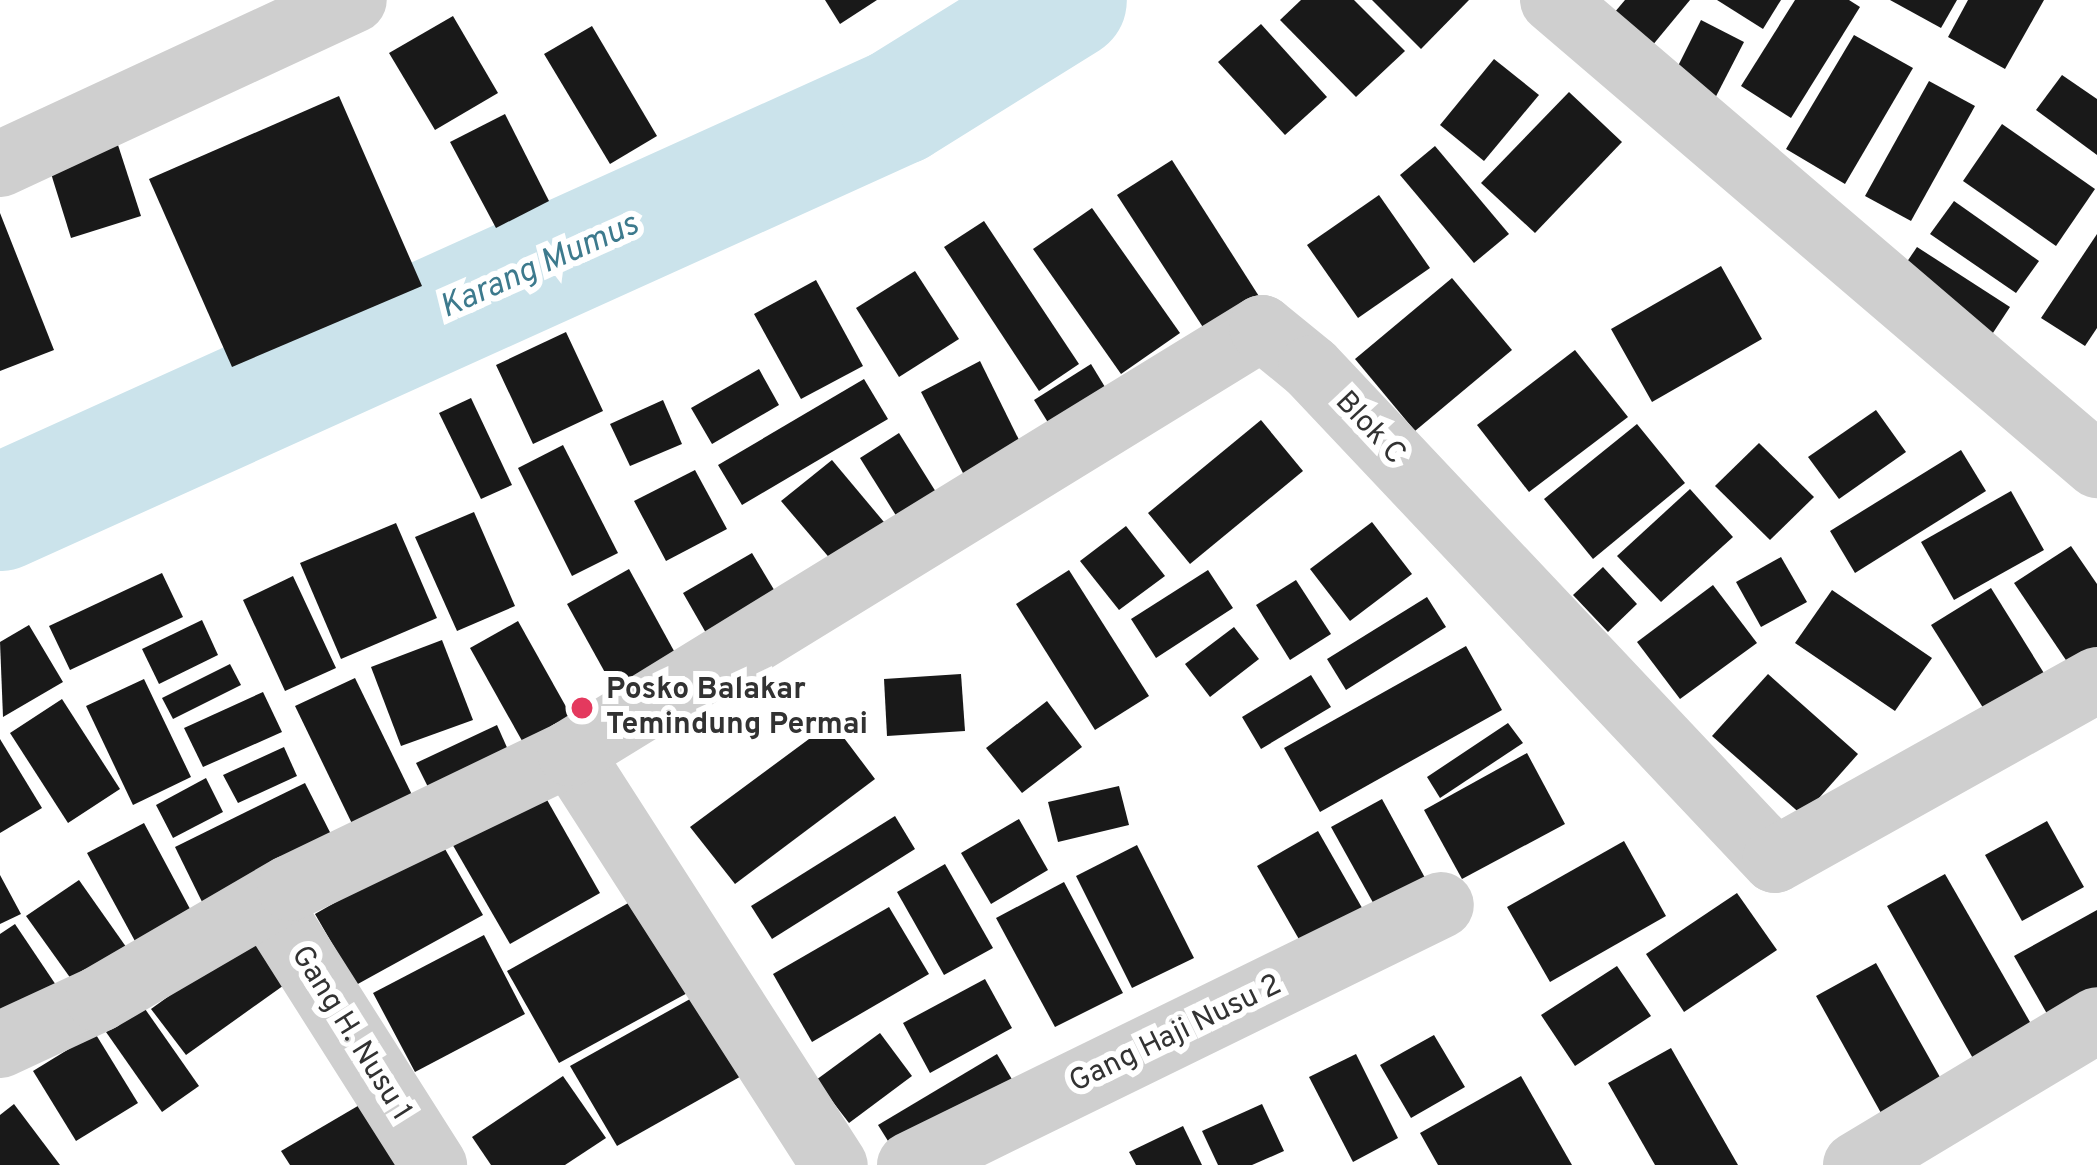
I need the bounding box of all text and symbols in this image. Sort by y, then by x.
water label: Karang Mumus [435,207,645,329]
street label: Blok C [1326,385,1412,473]
place label: Posko Balakar Temindung Permai [606,673,868,744]
marker: Posko Balakar Temindung Permai [569,695,595,721]
street label: Gang H. Nusu 1 [282,940,418,1128]
street label: Gang Haji Nusu 2 [1064,968,1288,1102]

